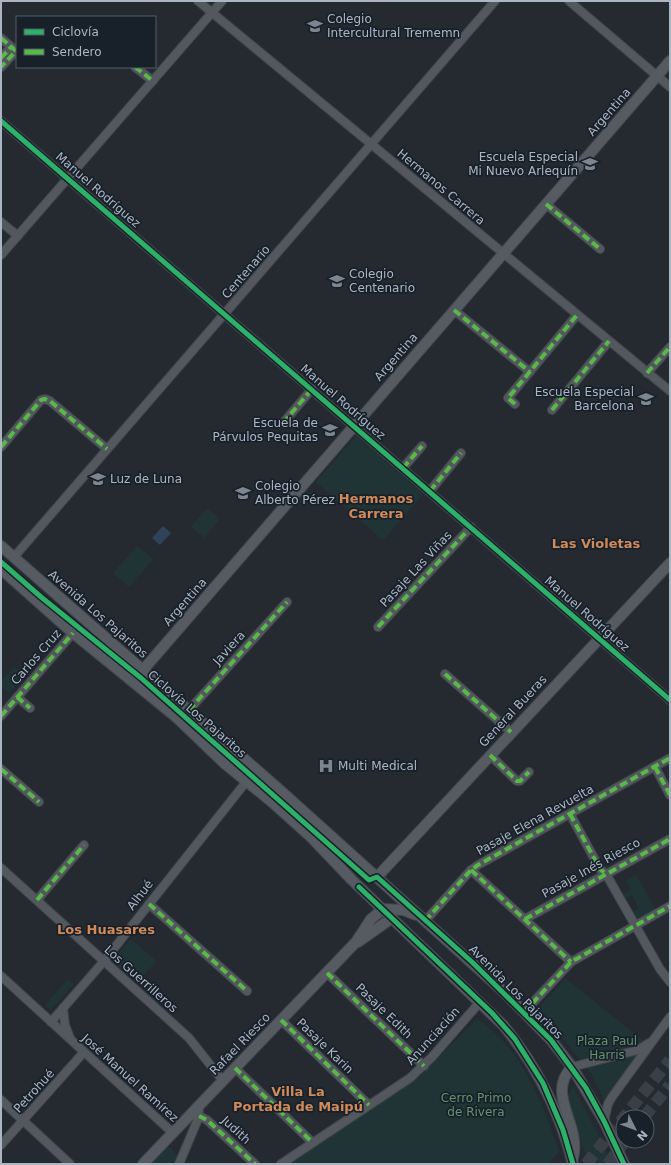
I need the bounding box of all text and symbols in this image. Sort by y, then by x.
place label: Colegio Intercultural Trememn [327,12,460,40]
legend [16,16,156,68]
school or university icon: Colegio Intercultural Trememn [306,17,324,35]
text: Ciclovía [52,25,99,39]
text: Sendero [52,45,102,59]
street label: Argentina [585,85,633,139]
street label: Hermanos Carrera [394,146,488,228]
street label: Manuel Rodríguez [53,149,143,231]
place label: Escuela Especial Mi Nuevo Arlequín [468,150,578,178]
school or university icon: Escuela Especial Mi Nuevo Arlequín [581,155,599,173]
street label: Centenario [219,242,273,302]
place label: Colegio Centenario [349,267,415,295]
school or university icon: Colegio Centenario [328,272,346,290]
street label: Argentina [372,330,420,384]
street label: Manuel Rodríguez [298,361,388,443]
place label: Escuela Especial Barcelona [535,385,634,413]
school or university icon: Escuela Especial Barcelona [637,390,655,408]
place label: Escuela de Párvulos Pequitas [213,416,318,444]
school or university icon: Escuela de Párvulos Pequitas [321,421,339,439]
school or university icon: Luz de Luna [89,470,107,488]
place label: Luz de Luna [110,472,182,486]
place label: Colegio Alberto Pérez [255,479,335,507]
school or university icon: Colegio Alberto Pérez [234,484,252,502]
district label: Hermanos Carrera [339,491,413,521]
street label: Pasaje Las Viñas [377,528,455,610]
district label: Las Violetas [552,536,641,551]
street label: Avenida Los Pajaritos [46,567,150,661]
street label: Manuel Rodríguez [542,573,632,655]
street label: Argentina [161,575,209,629]
street label: Carlos Cruz [8,627,64,687]
street label: Javiera [209,628,248,669]
street label: Ciclovía Los Pajaritos [145,667,249,761]
street label: General Bueras [476,672,550,750]
hospital icon: Multi Medical [317,757,335,775]
place label: Multi Medical [338,759,417,773]
street label: Pasaje Elena Revuelta [474,782,596,858]
street label: Pasaje Inés Riesco [539,835,643,901]
street label: Alhué [124,877,156,913]
district label: Los Huasares [57,922,155,937]
street label: Avenida Los Pajaritos [466,942,566,1042]
street label: Los Guerrilleros [102,943,180,1015]
street label: Pasaje Edith [353,981,415,1041]
street label: Anunciación [403,1004,463,1068]
street label: Rafael Riesco [207,1010,273,1078]
street label: Pasaje Karin [294,1016,356,1076]
street label: José Manuel Ramírez [78,1030,181,1125]
park label: Plaza Paul Harris [577,1034,637,1062]
street label: Petrohué [11,1066,57,1116]
district label: Villa La Portada de Maipú [233,1084,363,1114]
park label: Cerro Primo de Rivera [441,1091,511,1119]
north arrow [615,1109,655,1149]
street label: Judith [218,1112,253,1147]
text: N [634,1128,650,1143]

